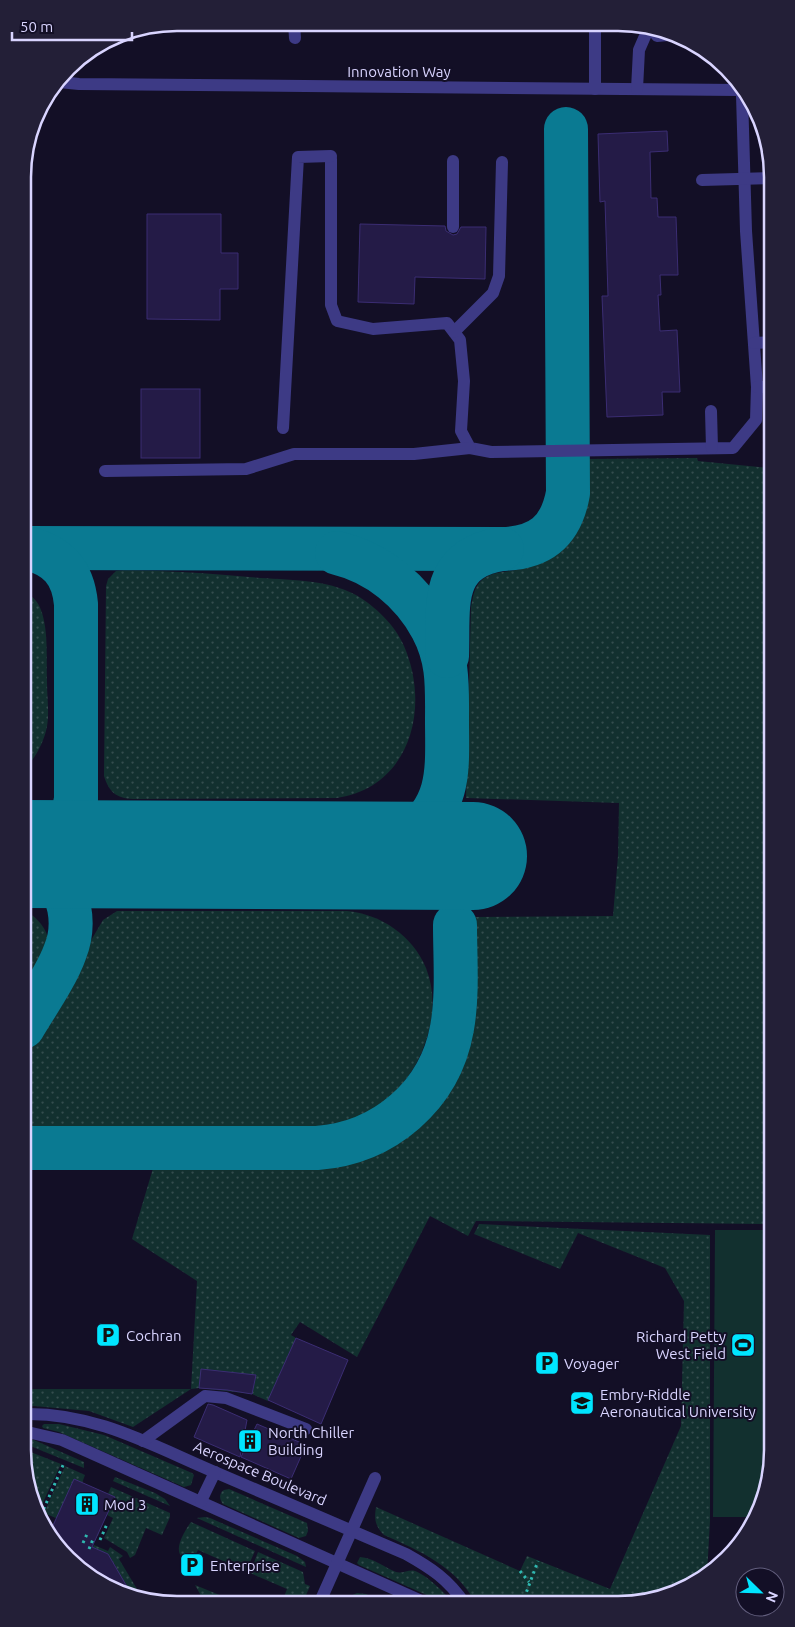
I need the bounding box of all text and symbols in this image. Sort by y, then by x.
scale bar [12,10,132,42]
text: 50 m [20,18,53,35]
street label: Innovation Way [347,63,451,80]
parking icon: Cochran [95,1322,121,1348]
place label: Cochran [126,1327,181,1344]
place label: Richard Petty West Field [636,1328,726,1362]
sports icon: Richard Petty West Field [730,1332,756,1358]
parking icon: Voyager [534,1350,560,1376]
place label: Voyager [564,1355,620,1372]
place label: Embry-Riddle Aeronautical University [600,1386,756,1420]
school or university icon: Embry-Riddle Aeronautical University [569,1390,595,1416]
place label: North Chiller Building [268,1424,355,1458]
building icon: North Chiller Building [237,1428,263,1454]
street label: Aerospace Boulevard [191,1437,329,1509]
building icon: Mod 3 [74,1491,100,1517]
place label: Mod 3 [104,1496,146,1513]
parking icon: Enterprise [179,1552,205,1578]
place label: Enterprise [210,1557,280,1574]
north arrow [735,1567,785,1617]
text: N [763,1589,781,1605]

